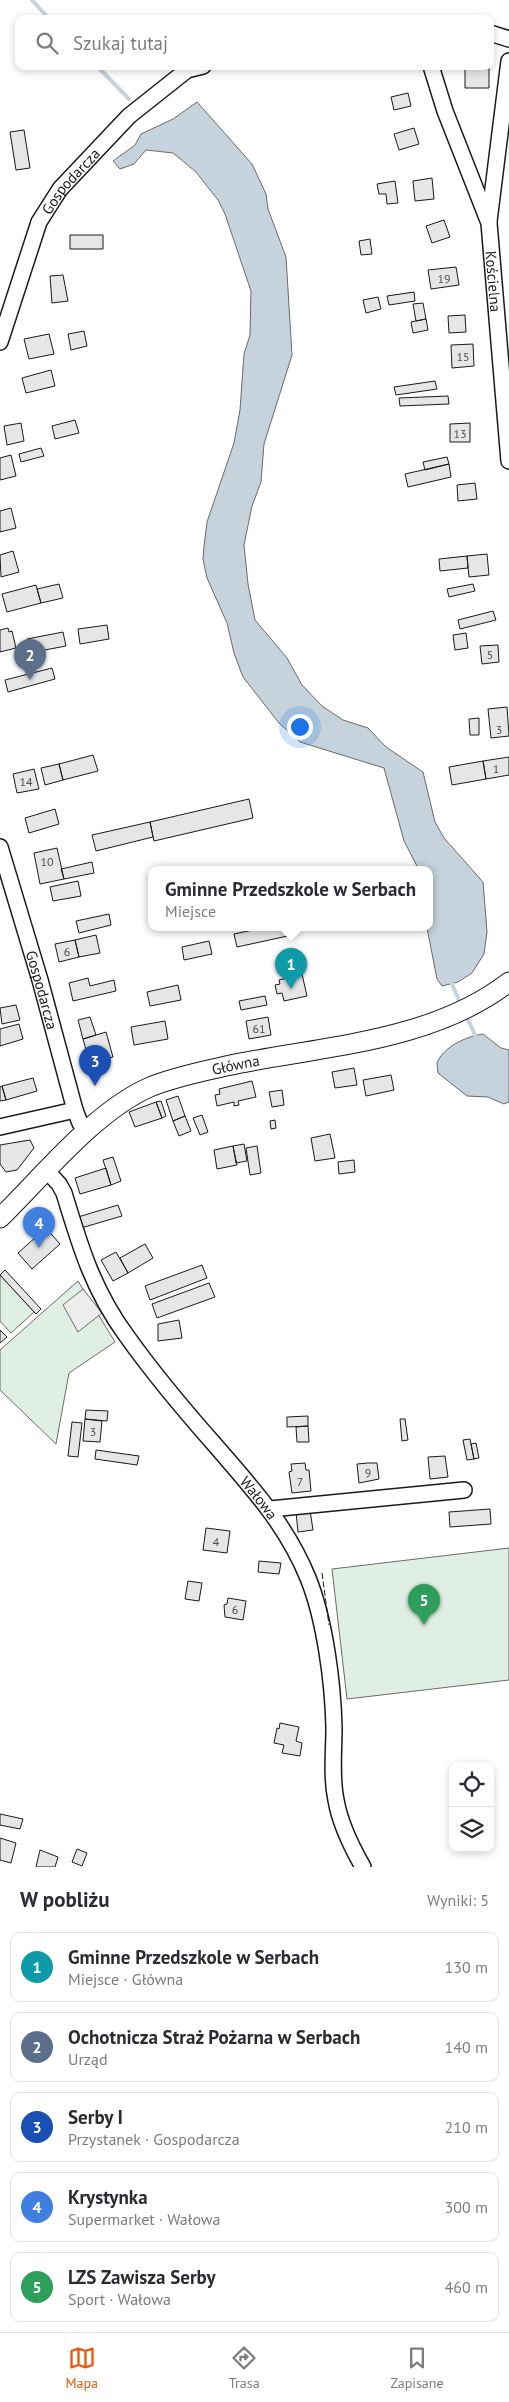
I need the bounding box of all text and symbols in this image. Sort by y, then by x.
search box [15,15,494,70]
icon: search [33,29,61,57]
text: Szukaj tutaj [73,31,168,55]
street label: Gospodarcza [37,144,103,218]
street label: Kościelna [482,250,506,313]
house number: 19 [437,271,451,286]
house number: 15 [456,349,470,364]
house number: 13 [453,426,467,441]
pin: 2 [14,639,46,680]
house number: 5 [487,647,493,662]
your location [287,714,313,740]
house number: 3 [496,722,502,737]
house number: 1 [493,761,499,776]
house number: 14 [19,774,33,789]
house number: 10 [40,854,54,869]
popup [148,866,433,931]
text: Gminne Przedszkole w Serbach [165,877,416,901]
text: Miejsce [165,901,216,921]
house number: 6 [64,944,70,959]
street label: Gospodarcza [22,948,62,1031]
pin: 1 [275,948,307,989]
house number: 61 [252,1021,266,1036]
pin: 3 [79,1045,111,1086]
street label: Główna [210,1050,261,1078]
pin: 4 [23,1207,55,1248]
house number: 3 [90,1424,96,1439]
house number: 9 [365,1465,371,1480]
street label: Wałowa [236,1472,282,1523]
house number: 7 [297,1474,303,1489]
house number: 4 [213,1534,220,1549]
pin: 5 [408,1584,440,1625]
house number: 6 [232,1602,238,1617]
map controls [449,1762,494,1852]
button: locate [449,1762,494,1807]
button: layers [449,1807,494,1852]
text: W pobliżu [20,1886,109,1913]
text: Wyniki: 5 [427,1890,489,1910]
text: Gminne Przedszkole w Serbach [68,1945,319,1969]
text: 1 [32,1957,42,1977]
text: 130 m [445,1957,488,1977]
text: Miejsce · Główna [68,1969,183,1989]
text: Ochotnicza Straż Pożarna w Serbach [68,2025,360,2049]
text: 2 [32,2037,42,2057]
text: 140 m [445,2037,488,2057]
text: Urząd [68,2049,108,2069]
text: Serby I [68,2105,123,2129]
text: 3 [32,2117,42,2137]
text: 210 m [445,2117,488,2137]
text: Przystanek · Gospodarcza [68,2129,240,2149]
text: Krystynka [68,2185,148,2209]
text: 4 [32,2197,42,2217]
text: 300 m [445,2197,488,2217]
text: Supermarket · Wałowa [68,2209,221,2229]
text: LZS Zawisza Serby [68,2265,216,2289]
text: 5 [32,2277,42,2297]
text: 460 m [445,2277,488,2297]
text: Sport · Wałowa [68,2289,171,2309]
tab: Mapa [65,2344,98,2392]
tab: Trasa [229,2344,260,2392]
tab: Zapisane [390,2344,444,2392]

